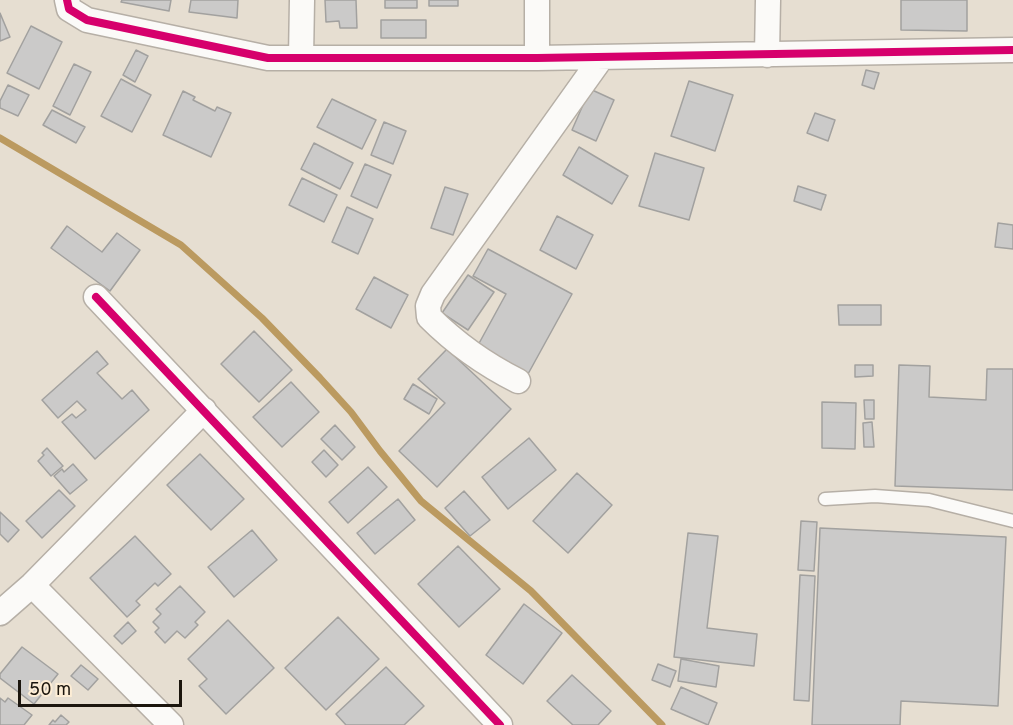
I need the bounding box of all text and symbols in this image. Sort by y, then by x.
scale bar [21,668,184,706]
text: 50 m [29,679,71,702]

